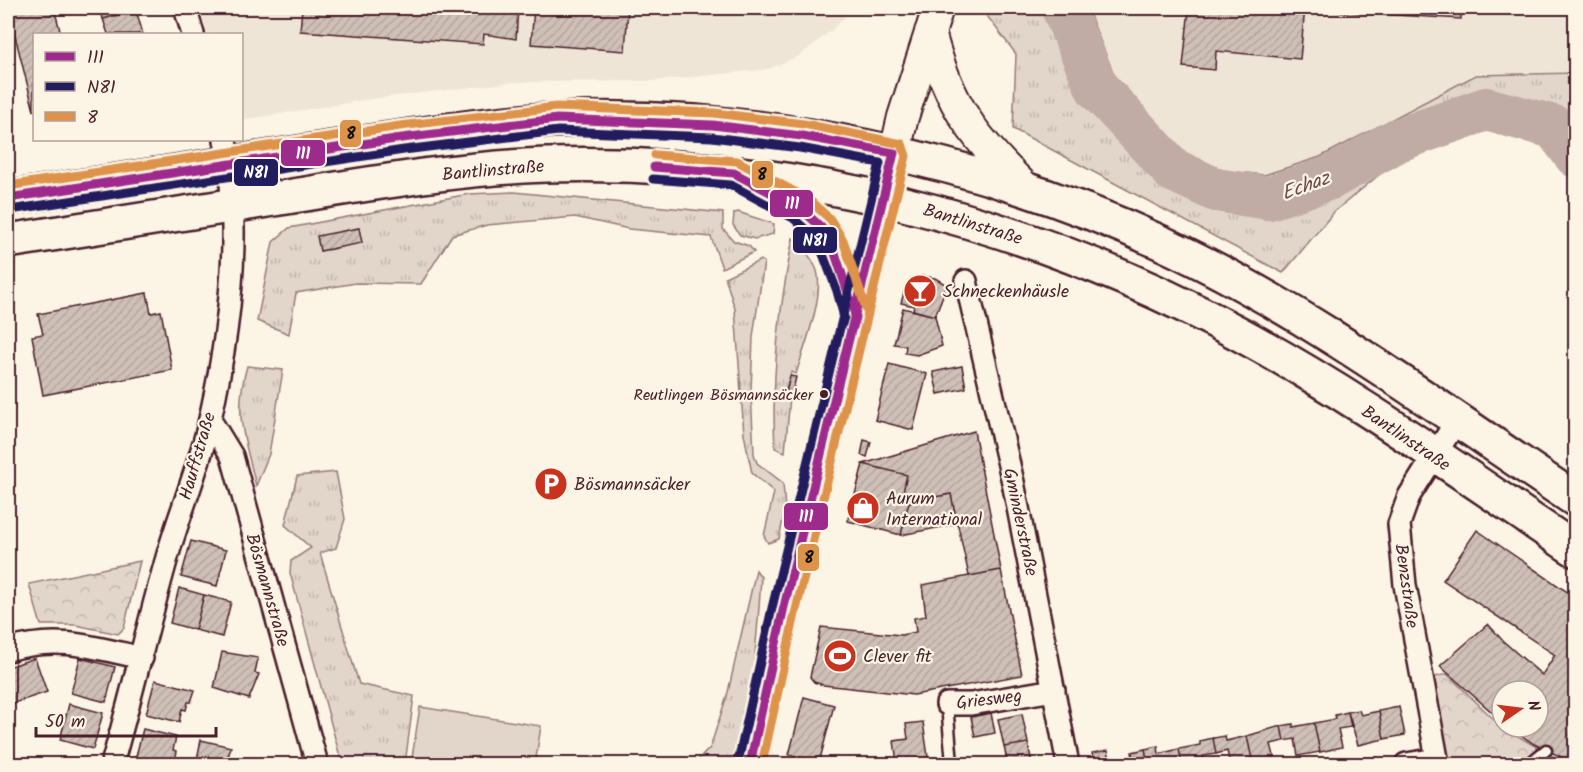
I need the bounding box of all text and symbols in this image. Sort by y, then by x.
legend [33,33,243,141]
text: 111 [87,44,104,73]
text: N81 [87,74,116,103]
text: 8 [87,104,98,133]
line badge: 8 [339,119,362,148]
text: 8 [346,122,356,147]
line badge: 111 [280,139,326,167]
text: 111 [296,142,310,167]
street label: Bantlinstraße [441,153,545,190]
line badge: N81 [233,158,279,187]
line badge: 8 [751,160,774,189]
text: N81 [244,161,268,186]
text: 8 [757,163,767,188]
water label: Echaz [1277,163,1336,210]
line badge: 111 [769,189,814,218]
text: 111 [785,192,799,217]
street label: Bantlinstraße [919,197,1026,254]
line badge: N81 [792,226,838,254]
text: N81 [803,229,827,254]
bar icon: Schneckenhäusle [902,273,938,309]
place label: Schneckenhäusle [943,278,1069,307]
place label: Reutlingen Bösmannsäcker [634,383,815,408]
marker: Reutlingen Bösmannsäcker [818,388,830,400]
street label: Bantlinstraße [1355,399,1456,480]
street label: Hauffstraße [172,409,225,504]
parking icon: Bösmannsäcker [533,466,569,502]
street label: Gminderstraße [994,466,1045,579]
place label: Bösmannsäcker [574,471,691,500]
place label: Aurum International [886,485,983,535]
shop icon: Aurum International [845,490,881,526]
line badge: 111 [783,502,829,531]
text: 111 [799,505,813,530]
street label: Bösmannstraße [237,530,297,651]
street label: Benzstraße [1385,542,1426,630]
line badge: 8 [797,543,820,572]
text: 8 [804,546,814,571]
sports icon: Clever fit [822,638,858,674]
place label: Clever fit [863,643,933,672]
north arrow [1490,679,1550,739]
street label: Griesweg [955,682,1024,719]
text: N [1520,698,1546,714]
scale bar [36,700,216,738]
text: 50 m [45,708,85,737]

